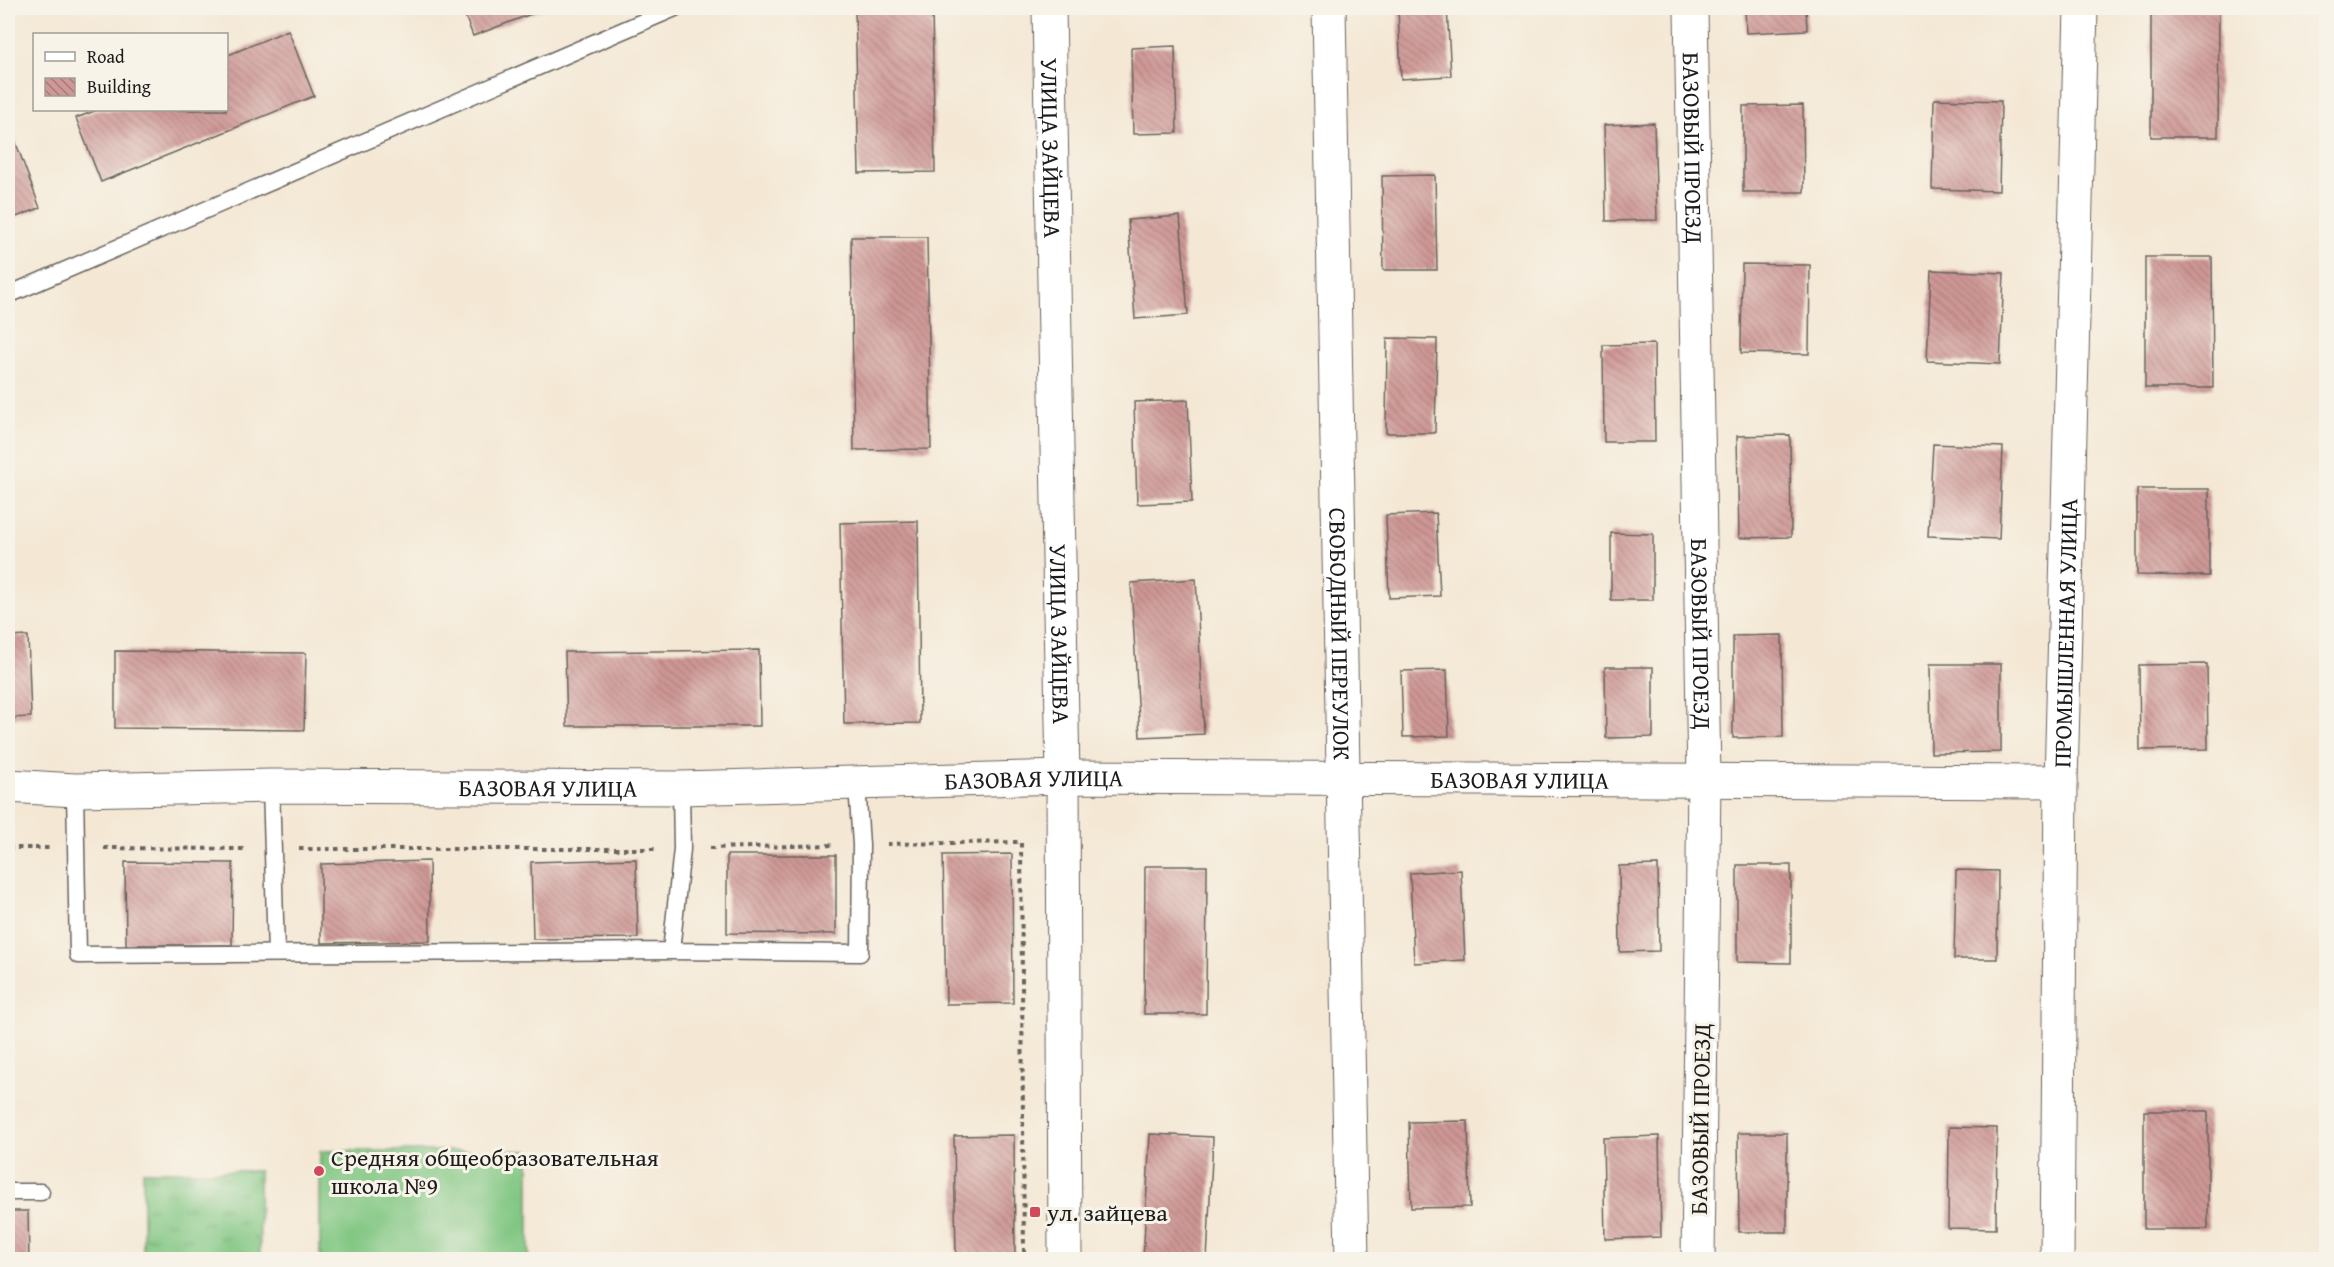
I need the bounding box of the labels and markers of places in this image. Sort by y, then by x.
place label: Средняя общеобразовательная школа №9 [331,1140,659,1203]
marker: Средняя общеобразовательная школа №9 [312,1164,326,1178]
place label: ул. зайцева [1046,1195,1168,1230]
marker: ул. зайцева [1028,1205,1042,1219]

